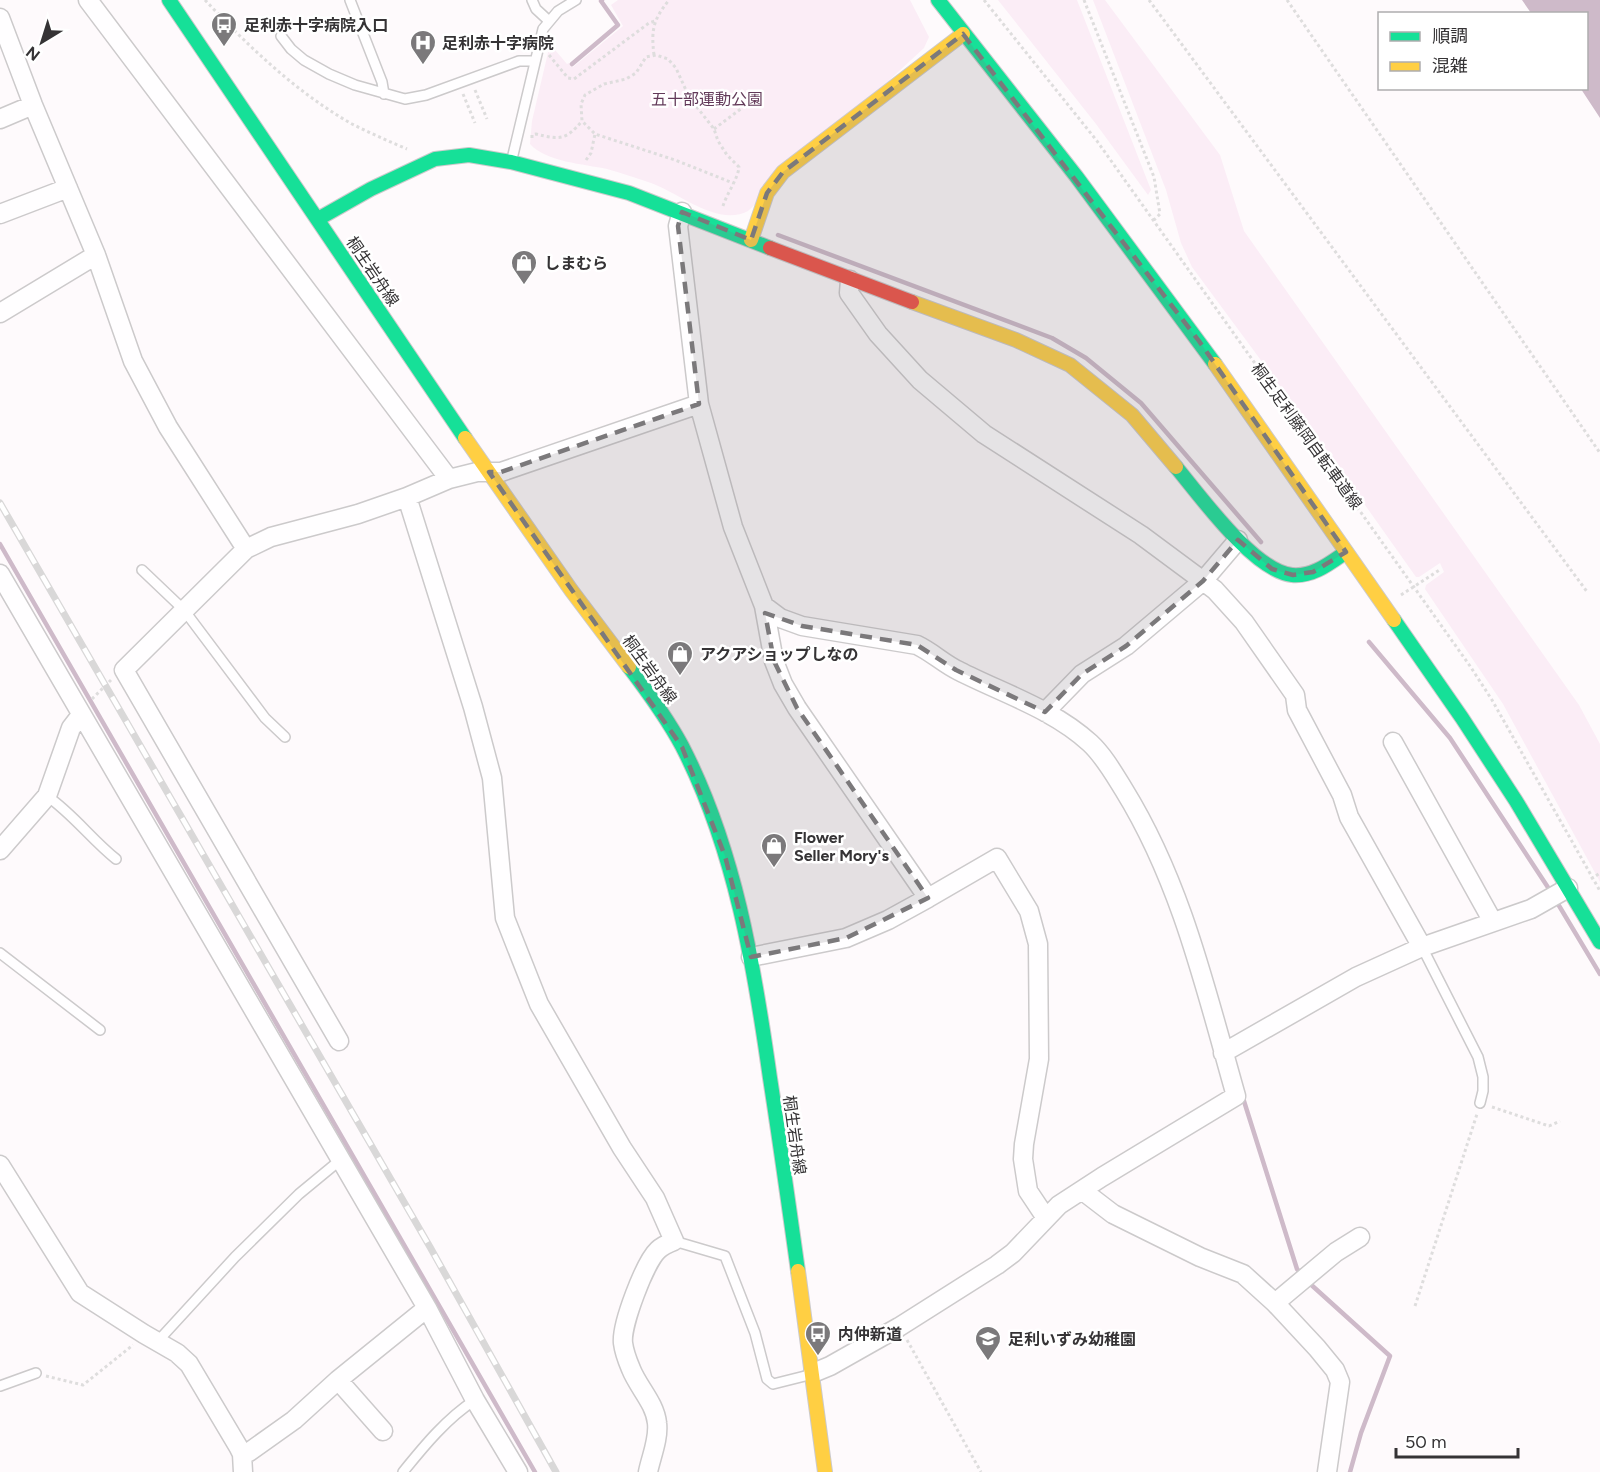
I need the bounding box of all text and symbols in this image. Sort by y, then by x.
bus stop icon: 足利赤十字病院入口 [209,10,239,48]
north arrow [12,12,72,72]
legend [1378,12,1588,90]
place label: 足利赤十字病院入口 [244,16,388,35]
text: 順調 [1432,25,1468,47]
hospital icon: 足利赤十字病院 [408,28,438,66]
place label: 足利赤十字病院 [442,34,554,53]
text: N [22,42,44,65]
text: 混雑 [1432,55,1468,77]
park label: 五十部運動公園 [651,90,763,109]
street label: 桐生岩舟線 [342,233,403,310]
shop icon: しまむら [509,248,539,286]
place label: しまむら [544,254,608,273]
street label: 桐生足利藤岡自転車道線 [1247,360,1366,513]
street label: 桐生岩舟線 [618,631,681,707]
shop icon: アクアショップしなの [665,639,695,677]
place label: アクアショップしなの [700,645,859,664]
place label: Flower Seller Mory's [794,828,889,865]
shop icon: Flower Seller Mory's [759,831,789,869]
street label: 桐生岩舟線 [780,1094,809,1176]
bus stop icon: 内仲新道 [803,1319,833,1357]
school or university icon: 足利いずみ幼稚園 [973,1324,1003,1362]
place label: 内仲新道 [838,1325,902,1344]
place label: 足利いずみ幼稚園 [1008,1330,1136,1349]
scale bar [1396,1421,1518,1459]
text: 50 m [1405,1431,1447,1453]

